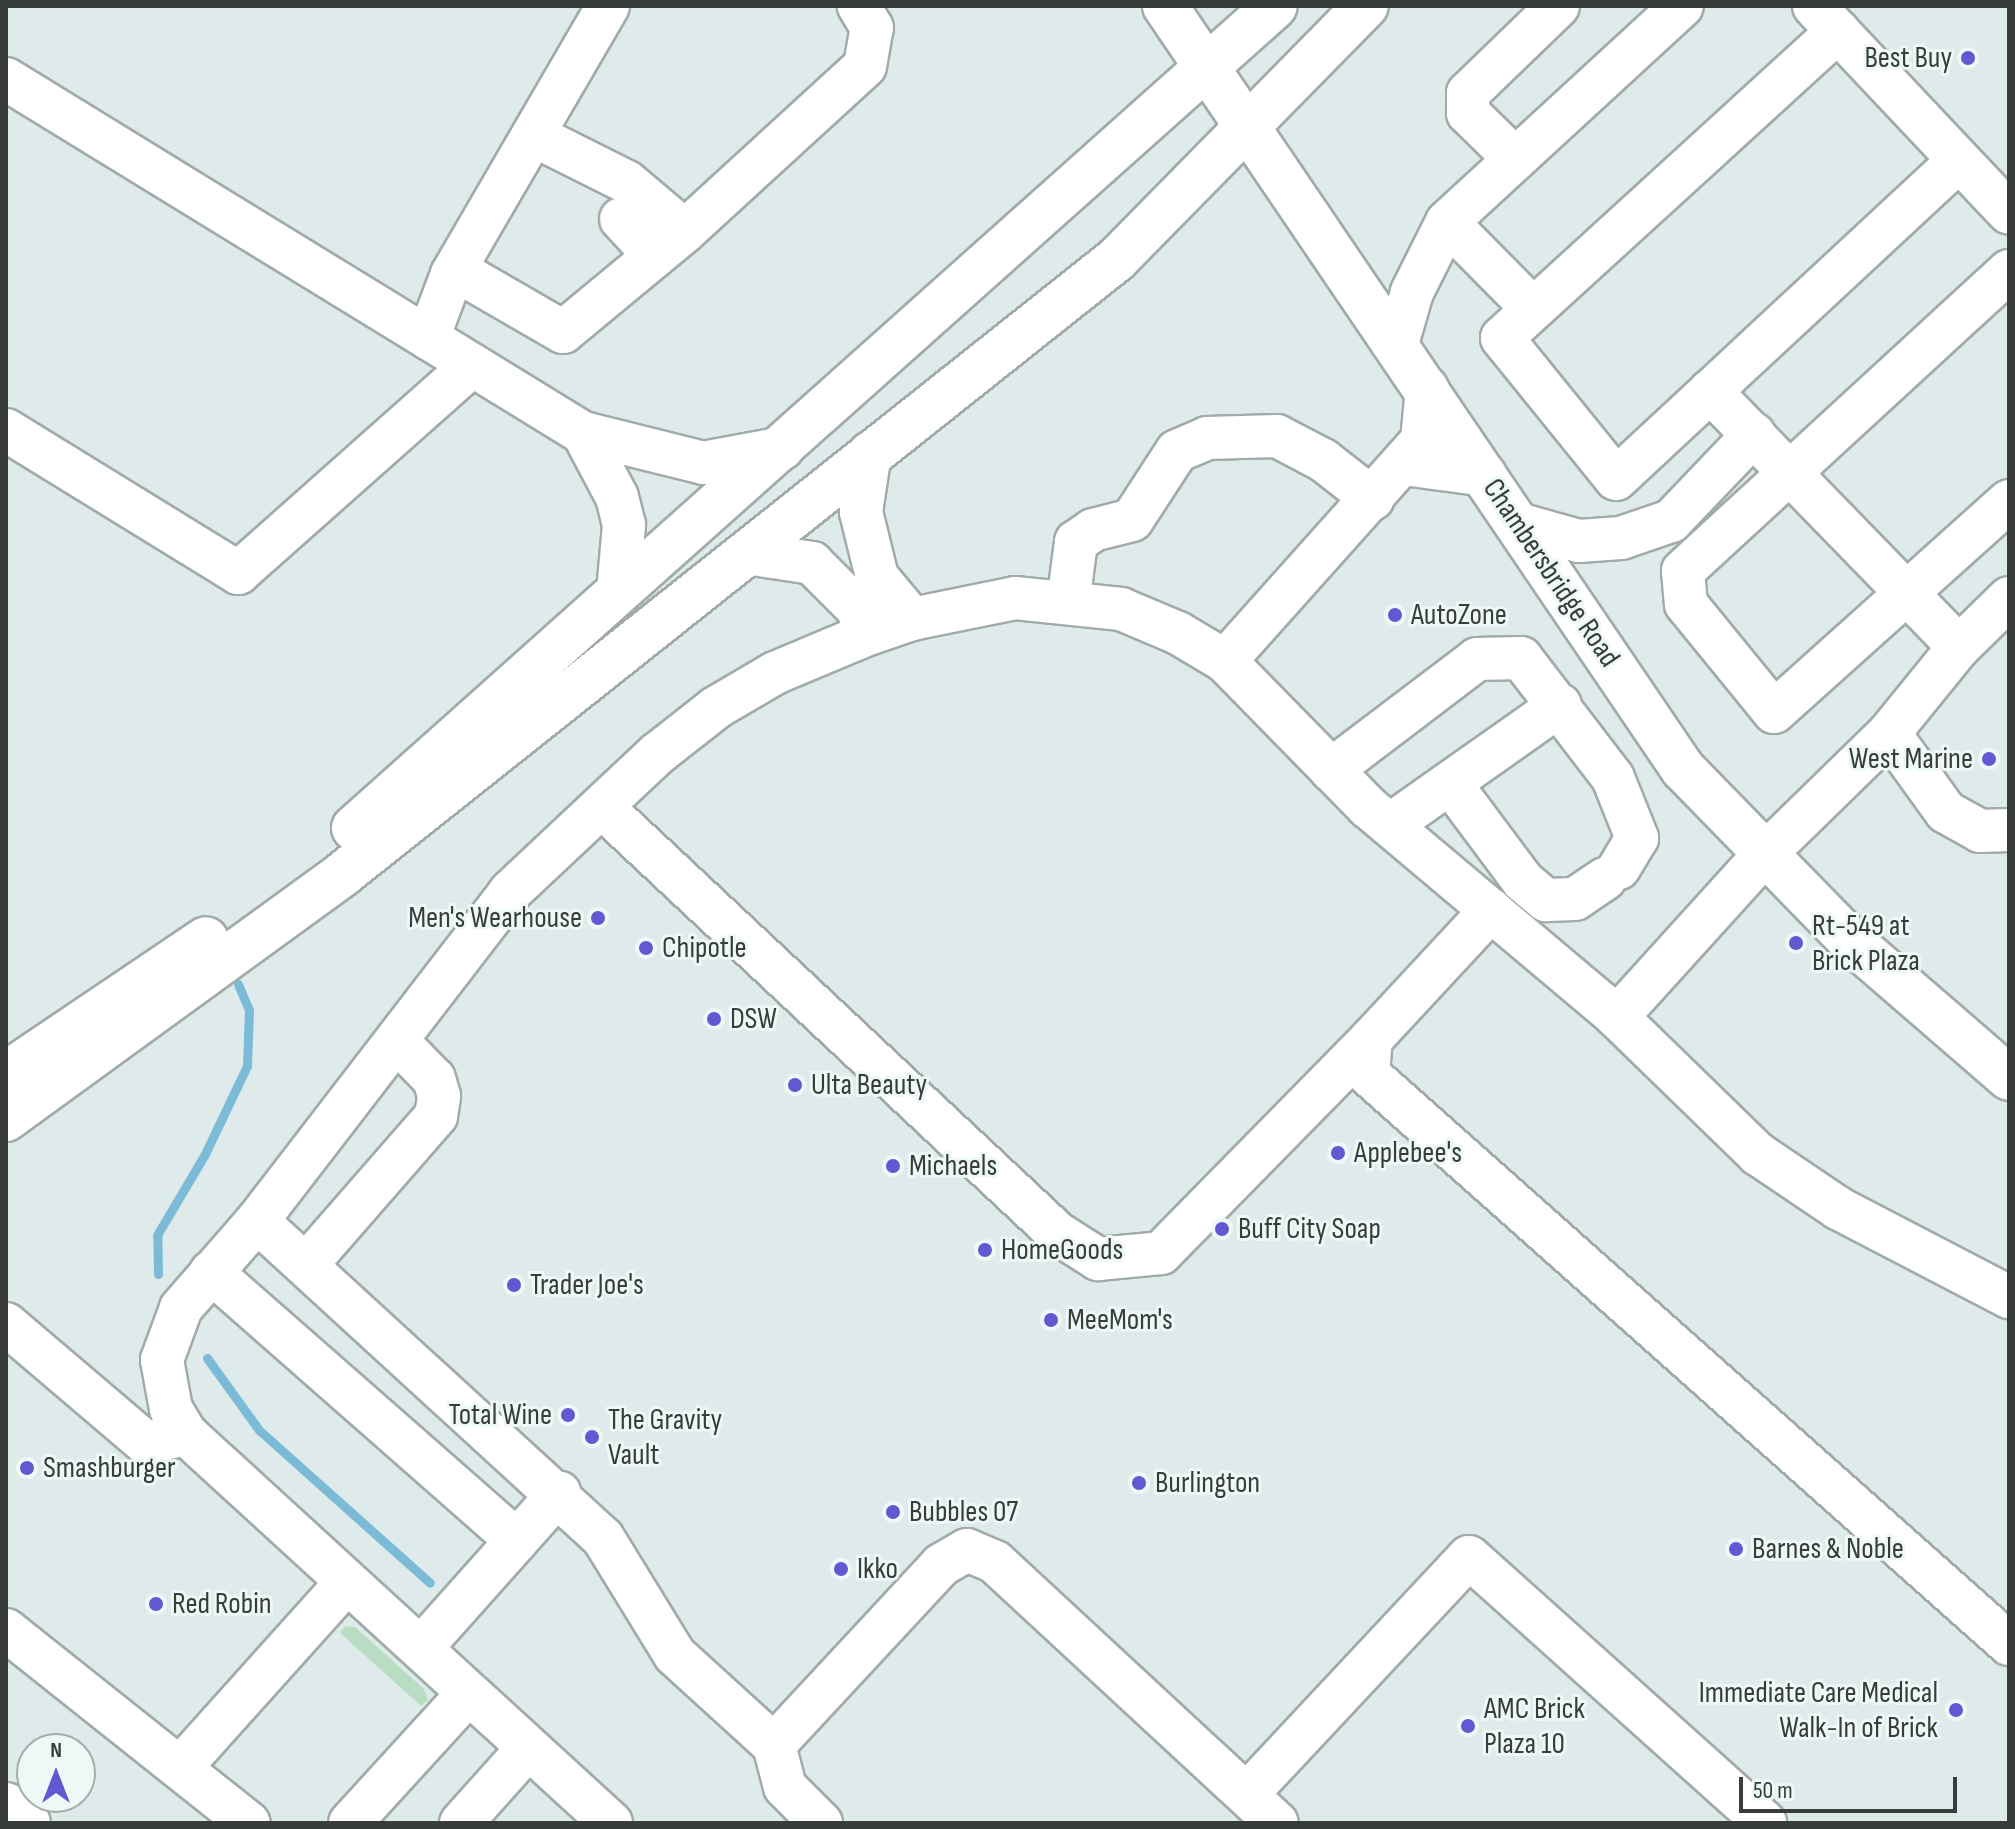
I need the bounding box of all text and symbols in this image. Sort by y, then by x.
place label: Best Buy [1864,40,1952,76]
marker: Best Buy [1959,49,1977,67]
street label: Chambersbridge Road [1475,472,1627,674]
place label: AutoZone [1411,597,1507,633]
marker: AutoZone [1386,606,1404,624]
place label: West Marine [1849,741,1973,777]
marker: West Marine [1980,750,1998,768]
place label: Men's Wearhouse [408,900,582,936]
place label: Rt-549 at Brick Plaza [1812,908,1920,978]
marker: Men's Wearhouse [589,909,607,927]
place label: Chipotle [662,930,747,966]
marker: Rt-549 at Brick Plaza [1787,934,1805,952]
marker: Chipotle [637,939,655,957]
place label: DSW [730,1001,777,1037]
marker: DSW [705,1010,723,1028]
place label: Ulta Beauty [811,1067,927,1103]
marker: Ulta Beauty [786,1076,804,1094]
place label: Applebee's [1354,1135,1462,1171]
marker: Applebee's [1329,1144,1347,1162]
place label: Michaels [909,1148,997,1184]
marker: Michaels [884,1157,902,1175]
place label: Buff City Soap [1238,1211,1381,1247]
marker: Buff City Soap [1213,1220,1231,1238]
place label: HomeGoods [1001,1232,1123,1268]
marker: HomeGoods [976,1241,994,1259]
place label: Trader Joe's [530,1267,644,1303]
marker: Trader Joe's [505,1276,523,1294]
place label: MeeMom's [1067,1302,1173,1338]
marker: MeeMom's [1042,1311,1060,1329]
place label: Total Wine [448,1397,552,1433]
place label: The Gravity Vault [608,1402,722,1472]
marker: Total Wine [559,1406,577,1424]
marker: The Gravity Vault [583,1428,601,1446]
place label: Smashburger [43,1450,176,1486]
marker: Smashburger [18,1459,36,1477]
place label: Burlington [1155,1465,1260,1501]
marker: Burlington [1130,1474,1148,1492]
place label: Bubbles 07 [909,1494,1018,1530]
marker: Bubbles 07 [884,1503,902,1521]
place label: Barnes & Noble [1752,1531,1904,1567]
marker: Barnes & Noble [1727,1540,1745,1558]
place label: Ikko [857,1551,898,1587]
marker: Ikko [832,1560,850,1578]
place label: Red Robin [172,1586,272,1622]
marker: Red Robin [147,1595,165,1613]
place label: Immediate Care Medical Walk-In of Brick [1699,1675,1938,1746]
place label: AMC Brick Plaza 10 [1484,1691,1585,1762]
marker: Immediate Care Medical Walk-In of Brick [1945,1699,1967,1721]
marker: AMC Brick Plaza 10 [1459,1717,1477,1735]
north arrow [16,1733,96,1813]
text: N [50,1737,62,1764]
scale bar [1743,1761,1961,1811]
text: 50 m [1753,1776,1793,1805]

